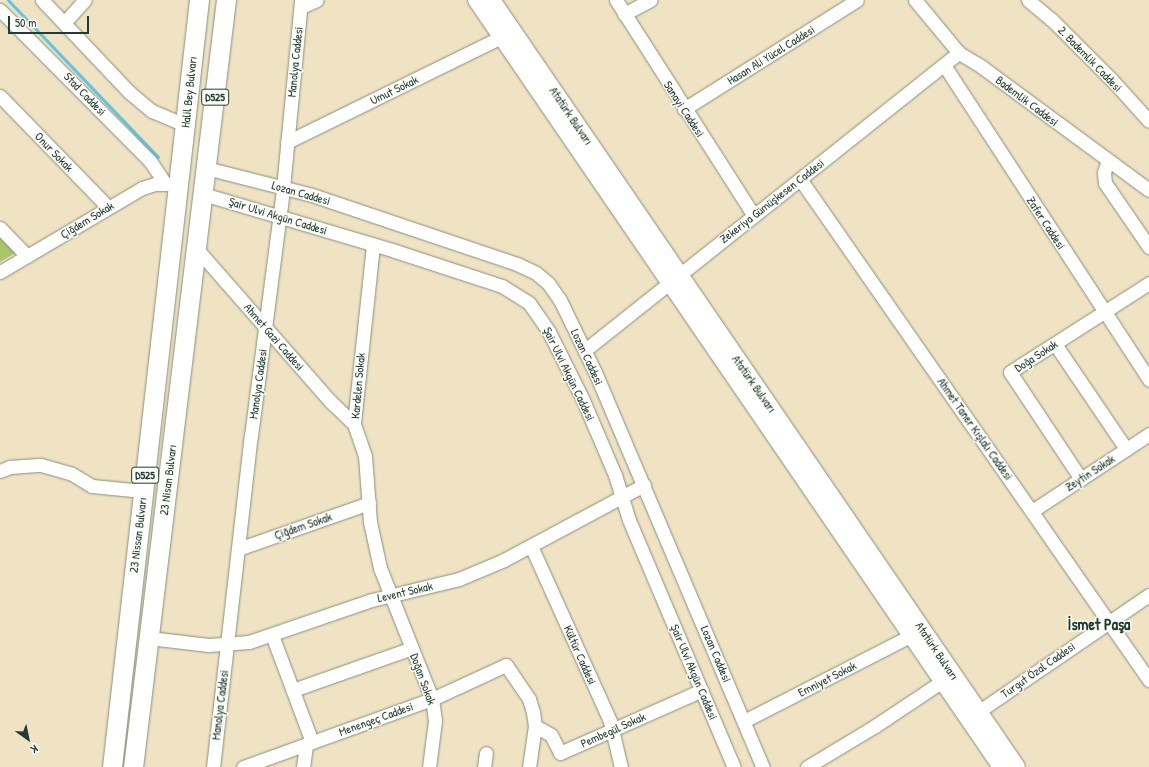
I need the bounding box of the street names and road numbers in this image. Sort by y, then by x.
street label: Hasan Ali Yücel Caddesi [725,22,817,88]
street label: 2. Bademlik Caddesi [1055,23,1125,95]
street label: Manolya Caddesi [284,26,306,98]
street label: Halil Bey Bulvarı [178,56,200,128]
street label: Stad Caddesi [61,69,109,119]
street label: Umut Sokak [368,72,420,108]
street label: Bademlik Caddesi [993,73,1061,129]
street label: Sanayi Caddesi [661,78,707,140]
street label: Atatürk Bulvarı [546,84,596,148]
road number: D525 [201,88,229,106]
street label: Onur Sokak [32,129,76,175]
street label: Zekeriya Gümüşkesen Caddesi [717,156,827,246]
street label: Lozan Caddesi [270,178,332,208]
street label: Şair Ulvi Akgün Caddesi [227,194,329,238]
street label: Zafer Caddesi [1024,194,1068,252]
street label: Çiğdem Sokak [58,198,116,242]
street label: Ahmet Gazi Caddesi [241,300,307,374]
street label: Şair Ulvi Akgün Caddesi [540,325,598,423]
street label: Lozan Caddesi [568,327,606,387]
street label: Doğa Sokak [1012,337,1060,375]
street label: Manolya Caddesi [246,348,270,420]
street label: Kardelen Sokak [348,352,368,420]
street label: Atatürk Bulvarı [729,352,779,416]
street label: Ahmet Taner Kışlalı Caddesi [934,375,1016,483]
street label: 23 Nisan Bulvarı [157,444,179,516]
street label: Zeytin Sokak [1063,452,1117,494]
road number: D525 [131,466,159,484]
street label: 23 Nissan Bulvarı [126,496,150,574]
street label: Çiğdem Sokak [272,509,334,543]
street label: Levent Sokak [376,579,434,605]
street label: Atatürk Bulvarı [912,619,962,683]
street label: Şair Ulvi Akgün Caddesi [667,622,721,722]
street label: Kültür Caddesi [561,623,599,687]
street label: Lozan Caddesi [698,624,734,684]
street label: Turgut Özal Caddesi [998,639,1078,701]
street label: Doğan Sokak [407,651,439,707]
street label: Emniyet Sokak [796,658,858,700]
street label: Manolya Caddesi [209,669,231,741]
street label: Menengeç Caddesi [337,699,415,739]
street label: Pembegül Sokak [578,709,648,751]

